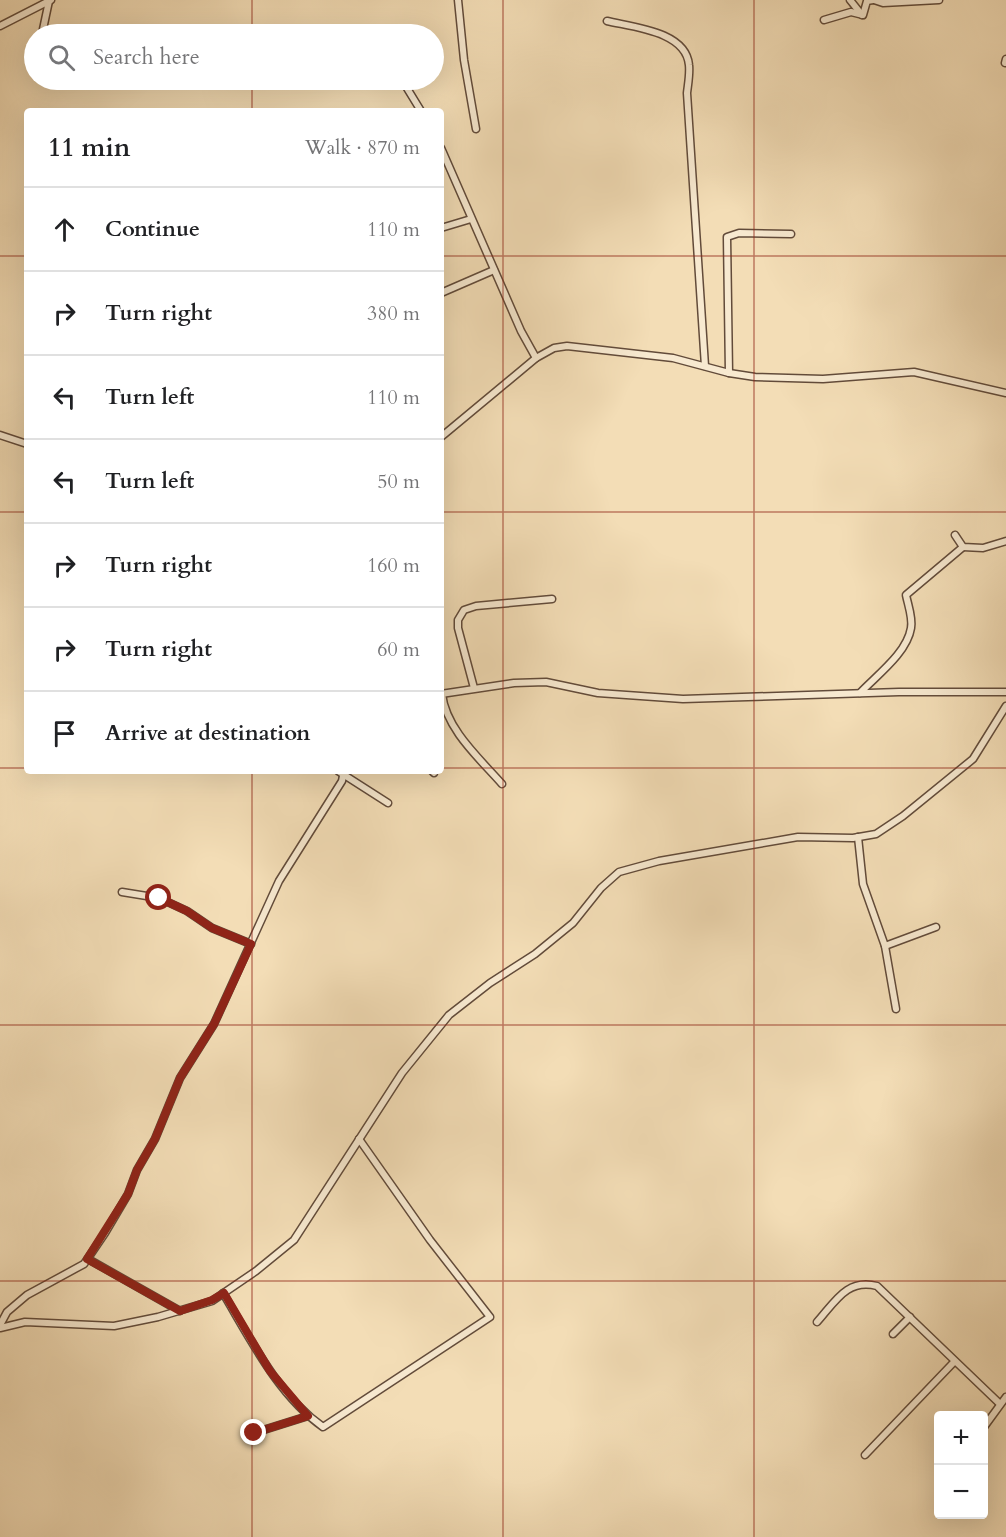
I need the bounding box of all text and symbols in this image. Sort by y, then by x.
search box [24,24,444,90]
icon: search [45,41,78,74]
text: Search here [93,42,200,72]
text: 11 min [48,130,131,165]
text: Walk · 870 m [305,134,420,161]
icon: ahead [48,213,81,246]
text: Continue [105,214,200,244]
text: 110 m [367,216,420,243]
icon: right [48,297,81,330]
text: Turn right [105,298,212,328]
text: 380 m [367,300,420,327]
icon: left [48,381,81,414]
text: Turn left [105,382,194,412]
text: 110 m [367,384,420,411]
icon: left [48,465,81,498]
text: Turn left [105,466,194,496]
text: 50 m [377,468,420,495]
icon: right [48,549,81,582]
text: Turn right [105,550,212,580]
text: 160 m [367,552,420,579]
icon: right [48,633,81,666]
text: Turn right [105,634,212,664]
text: 60 m [377,636,420,663]
icon: arrive [48,717,81,750]
text: Arrive at destination [105,718,310,748]
route start [145,884,171,910]
map controls [934,1411,988,1519]
button: + [934,1411,988,1465]
route end [240,1419,266,1445]
button: − [934,1465,988,1519]

